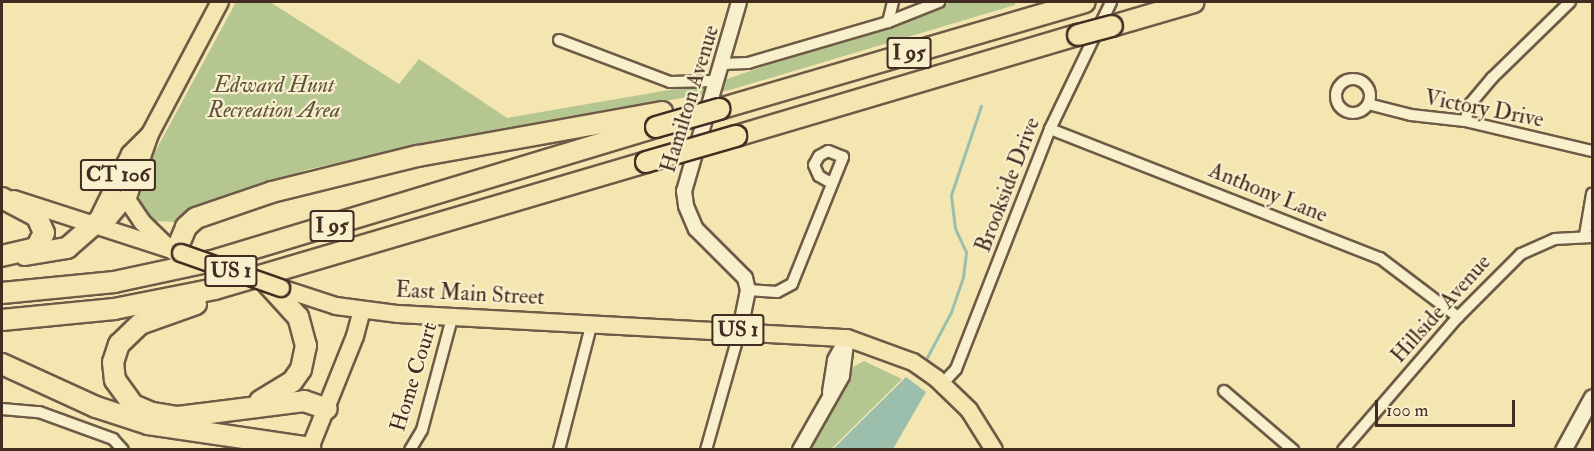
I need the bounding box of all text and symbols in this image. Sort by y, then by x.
street label: Hamilton Avenue [655,22,725,176]
road number: I 95 [886,35,932,71]
park label: Edward Hunt Recreation Area [208,72,340,124]
street label: Victory Drive [1422,85,1546,133]
street label: Brookside Drive [970,114,1046,256]
road number: CT 106 [79,157,157,193]
street label: Anthony Lane [1205,157,1331,229]
road number: I 95 [310,208,354,244]
street label: Hillside Avenue [1385,249,1497,369]
road number: US 1 [204,253,258,289]
street label: East Main Street [395,277,545,311]
road number: US 1 [711,312,765,348]
street label: Home Court [385,319,443,435]
scale bar [1378,388,1518,426]
text: 100 m [1386,399,1429,422]

